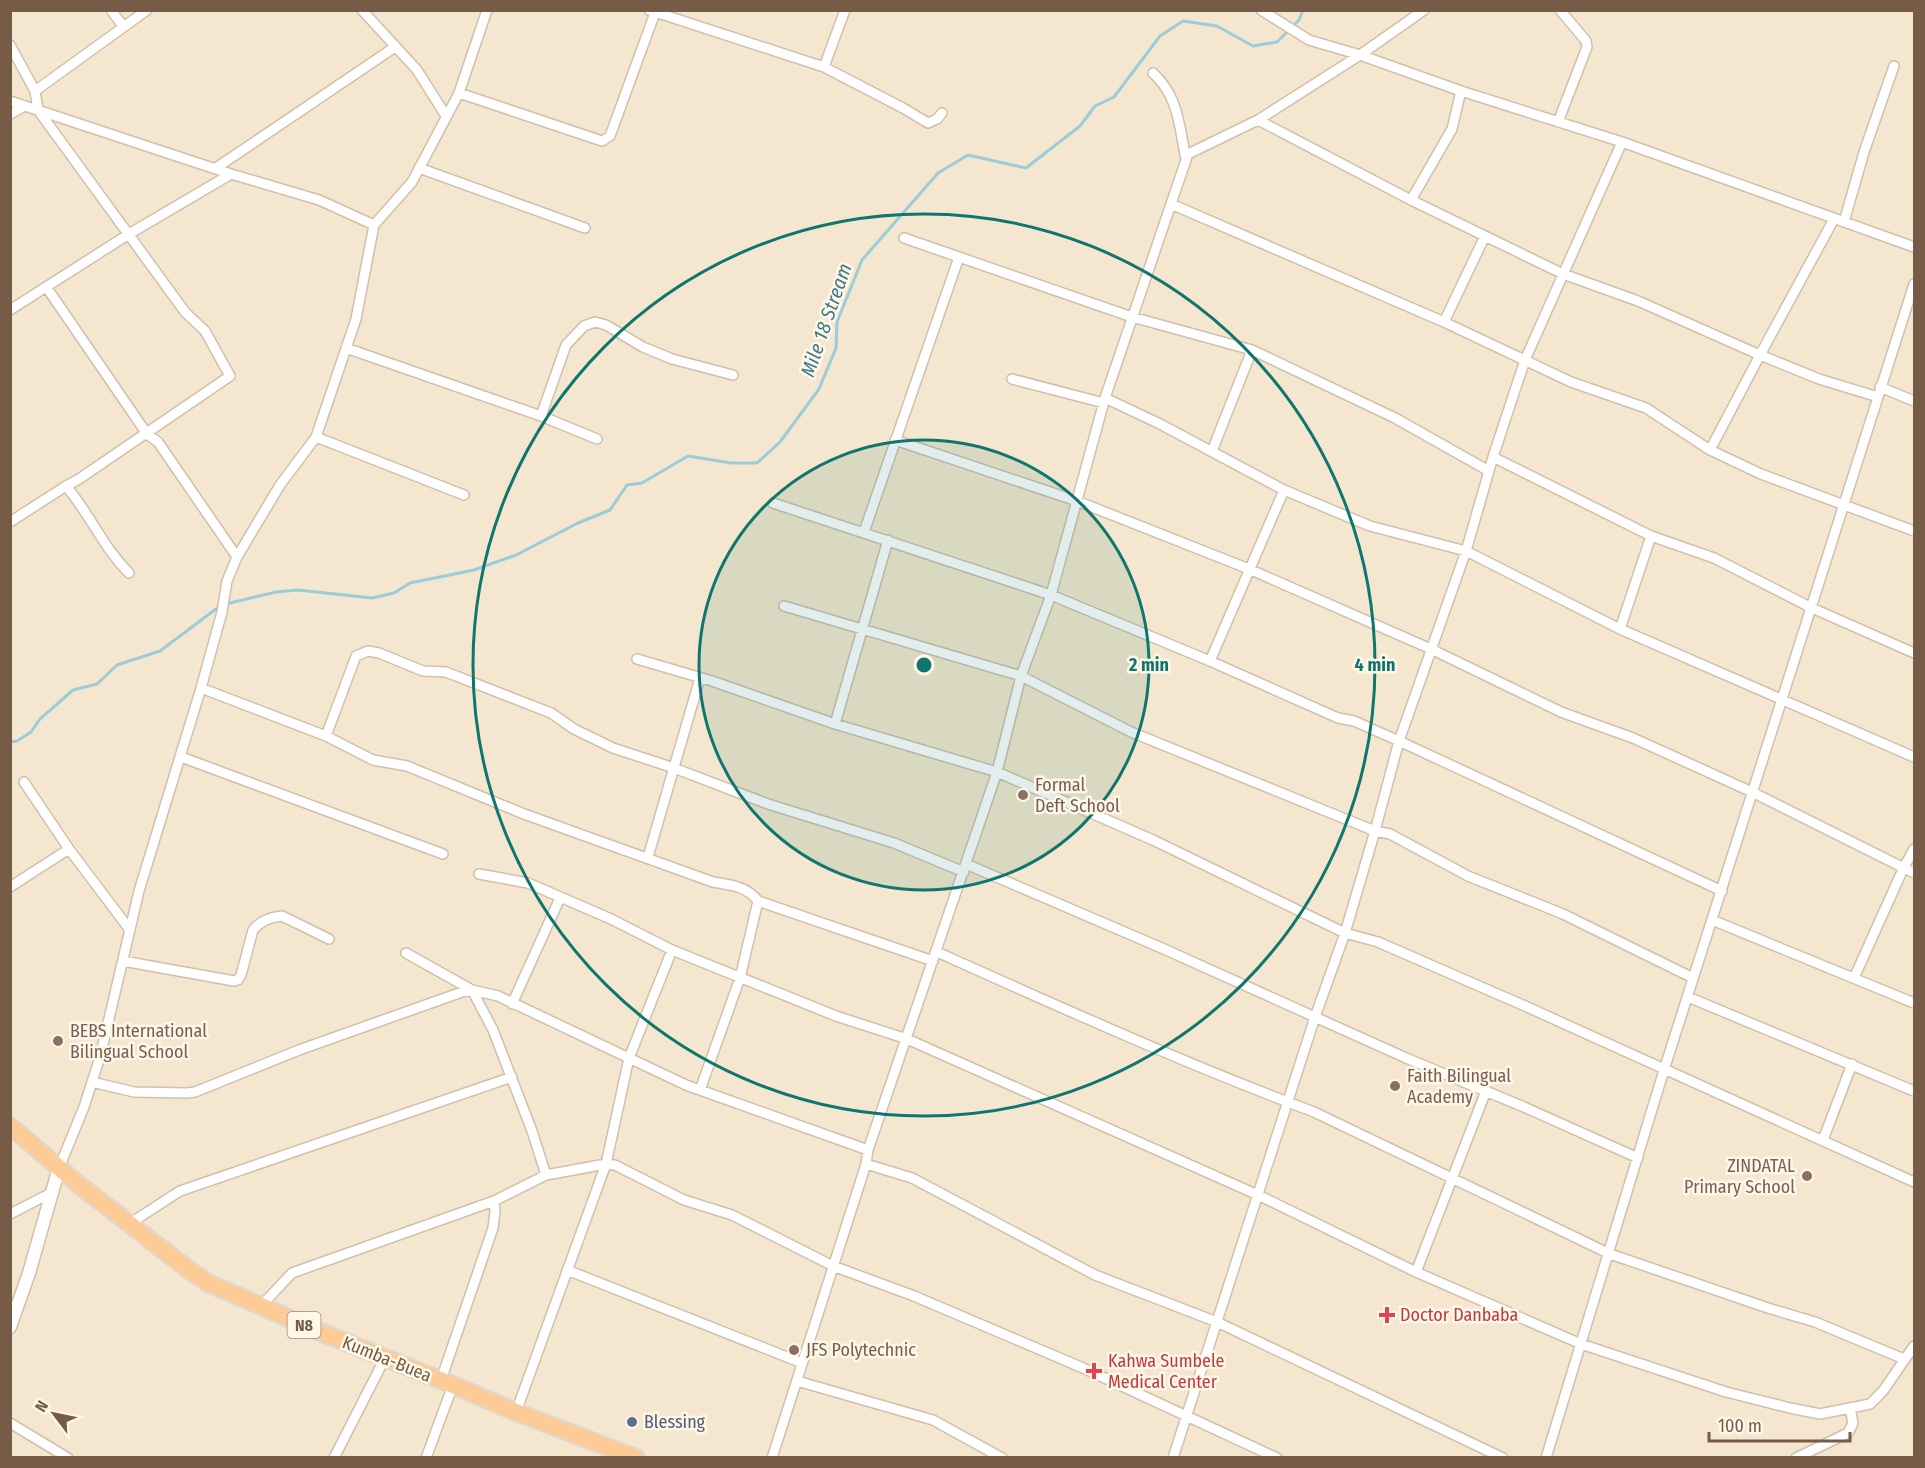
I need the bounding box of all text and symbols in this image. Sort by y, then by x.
water label: Mile 18 Stream [795,260,857,380]
text: 2 min [1128,654,1169,676]
text: 4 min [1355,654,1395,676]
centre of rings [914,655,934,675]
place label: Formal Deft School [1035,774,1120,817]
marker: Formal Deft School [1016,788,1030,802]
place label: BEBS International Bilingual School [70,1020,207,1063]
marker: BEBS International Bilingual School [51,1034,65,1048]
place label: Faith Bilingual Academy [1407,1065,1511,1108]
marker: Faith Bilingual Academy [1388,1079,1402,1093]
place label: ZINDATAL Primary School [1684,1155,1795,1198]
marker: ZINDATAL Primary School [1800,1169,1814,1183]
place label: Doctor Danbaba [1400,1304,1518,1326]
marker: Doctor Danbaba [1378,1306,1396,1324]
road number: N8 [288,1312,320,1338]
street label: Kumba-Buea [339,1331,435,1387]
place label: JFS Polytechnic [806,1339,916,1361]
marker: JFS Polytechnic [787,1343,801,1357]
place label: Kahwa Sumbele Medical Center [1108,1350,1225,1393]
marker: Kahwa Sumbele Medical Center [1085,1362,1103,1380]
north arrow [24,1384,84,1444]
text: N [31,1397,52,1415]
scale bar [1709,1405,1850,1443]
place label: Blessing [644,1411,706,1433]
marker: Blessing [625,1415,639,1429]
text: 100 m [1718,1415,1762,1437]

